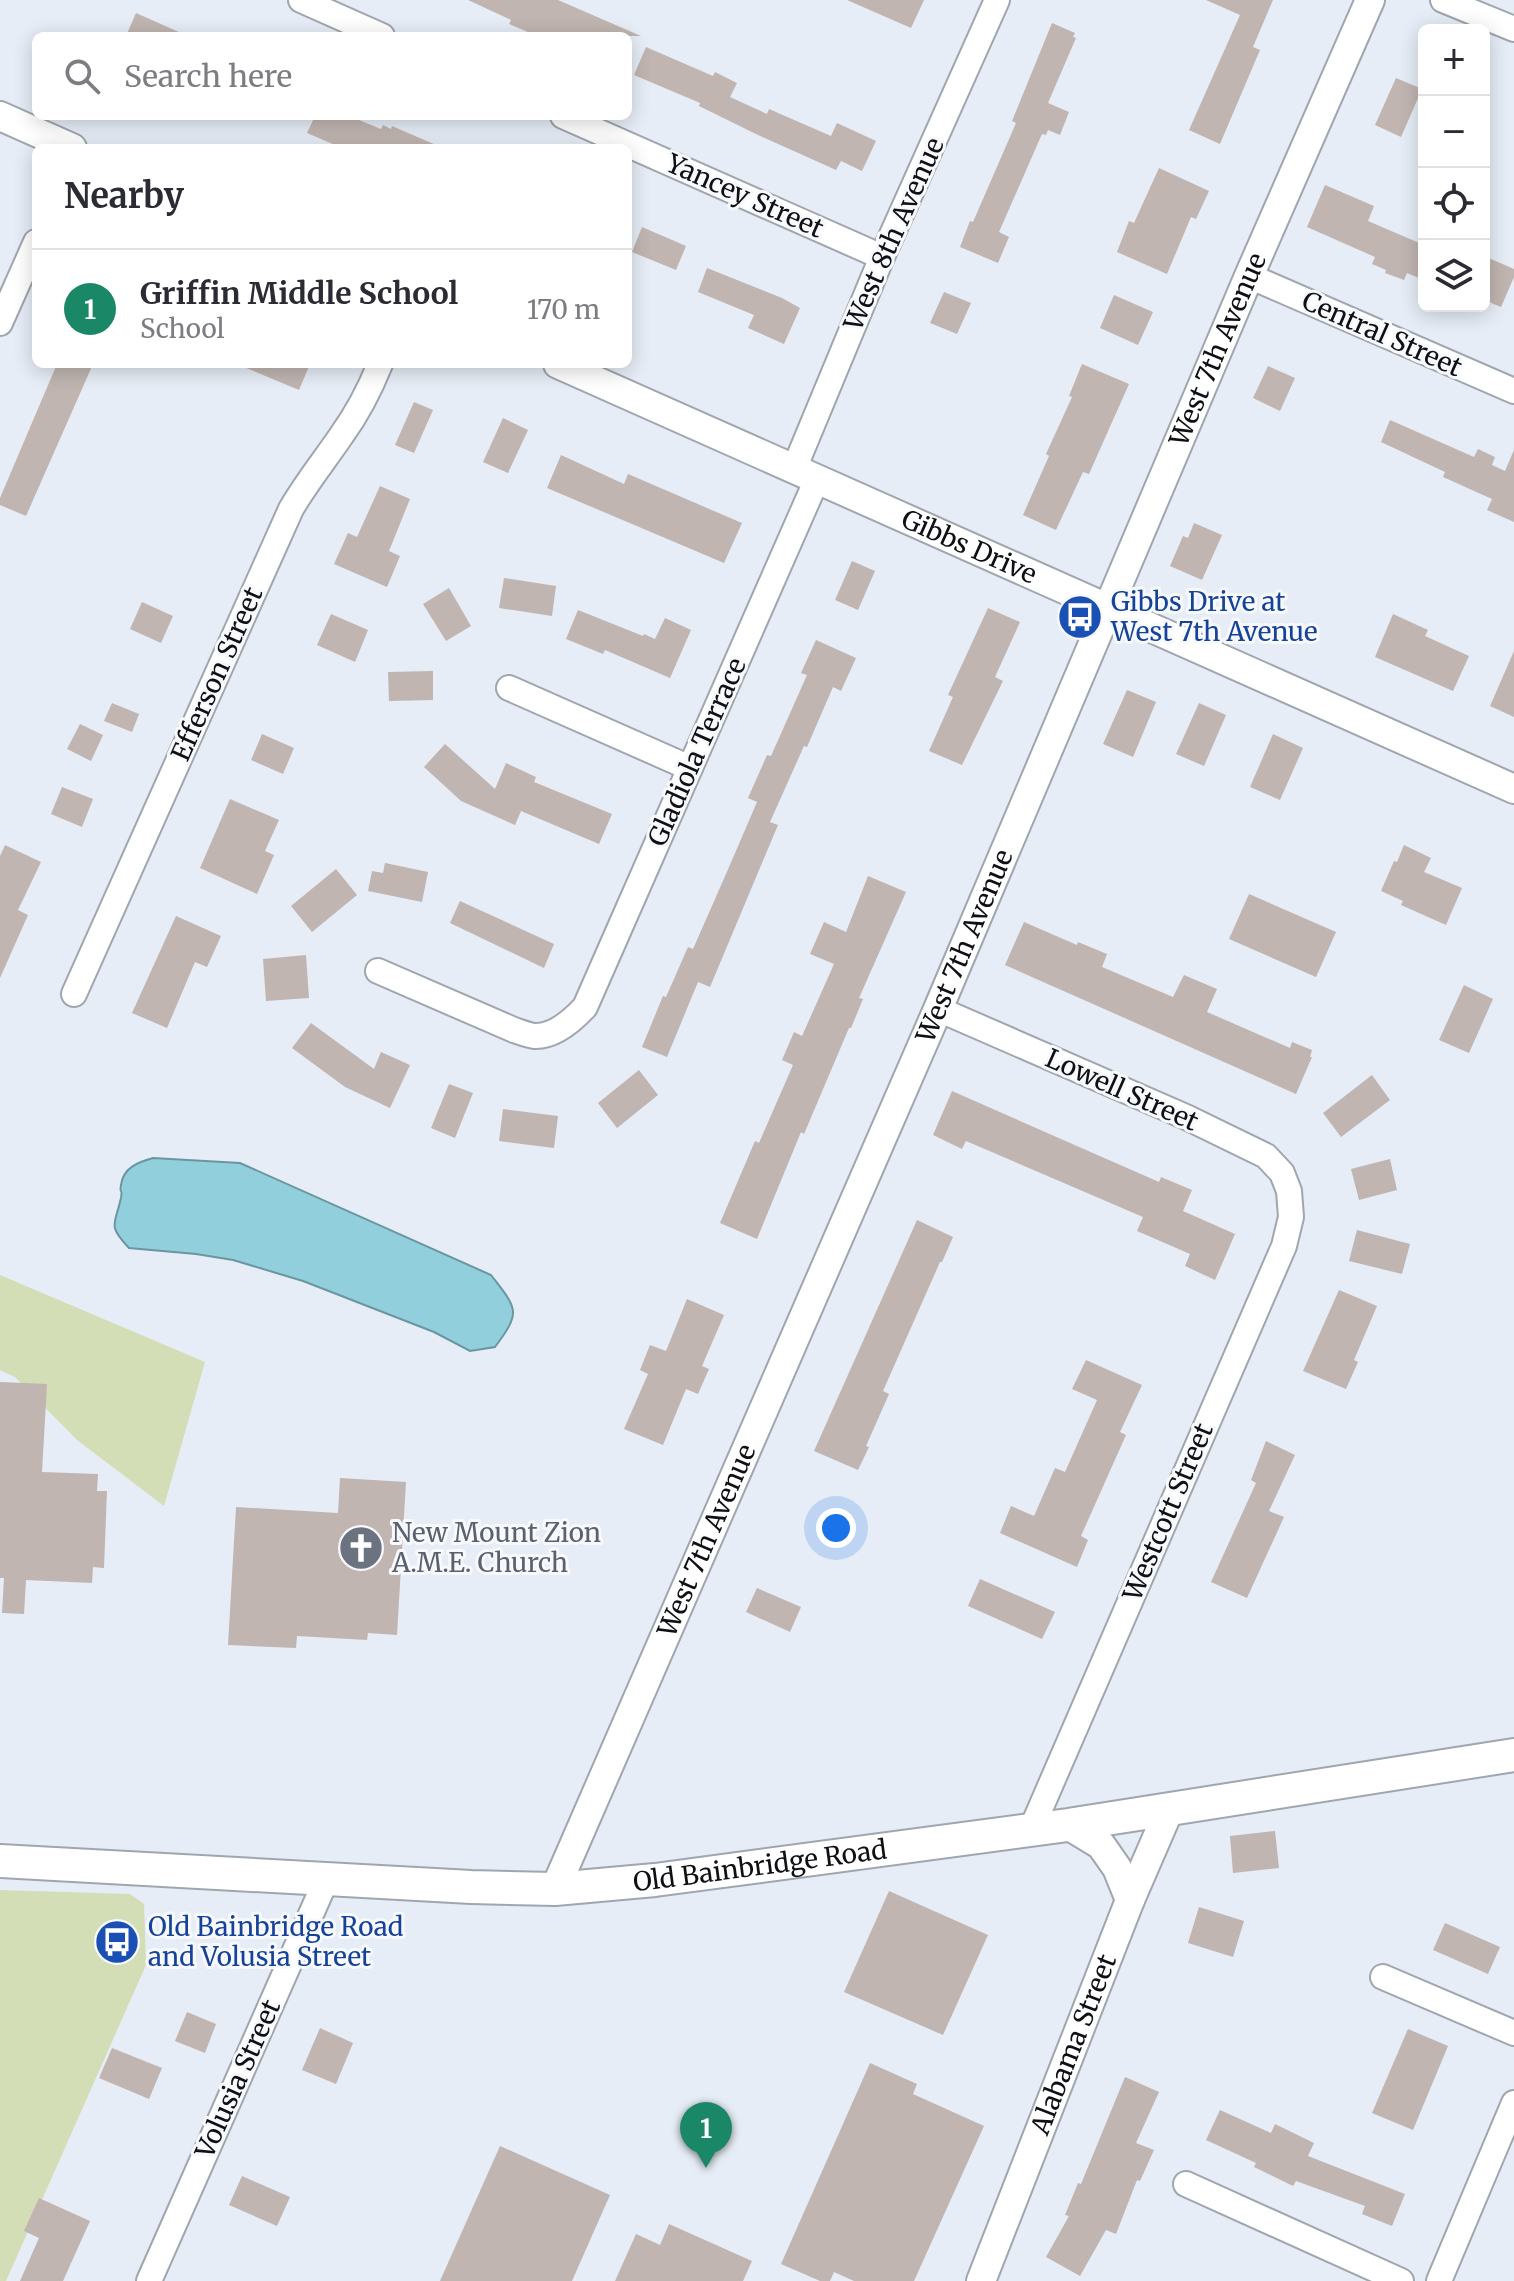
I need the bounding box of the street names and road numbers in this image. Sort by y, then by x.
street label: West 8th Avenue [836,132,951,336]
street label: Yancey Street [661,146,829,245]
street label: West 7th Avenue [1161,248,1273,452]
street label: Central Street [1297,284,1467,383]
street label: Gibbs Drive [897,502,1042,591]
street label: Efferson Street [163,582,270,766]
street label: Gladiola Terrace [640,653,753,851]
street label: West 7th Avenue [908,844,1020,1048]
street label: Lowell Street [1041,1041,1204,1138]
street label: Westcott Street [1115,1418,1220,1607]
street label: West 7th Avenue [649,1439,763,1643]
street label: Old Bainbridge Road [632,1832,889,1898]
street label: Alabama Street [1023,1949,1123,2140]
street label: Volusia Street [187,1994,287,2164]

